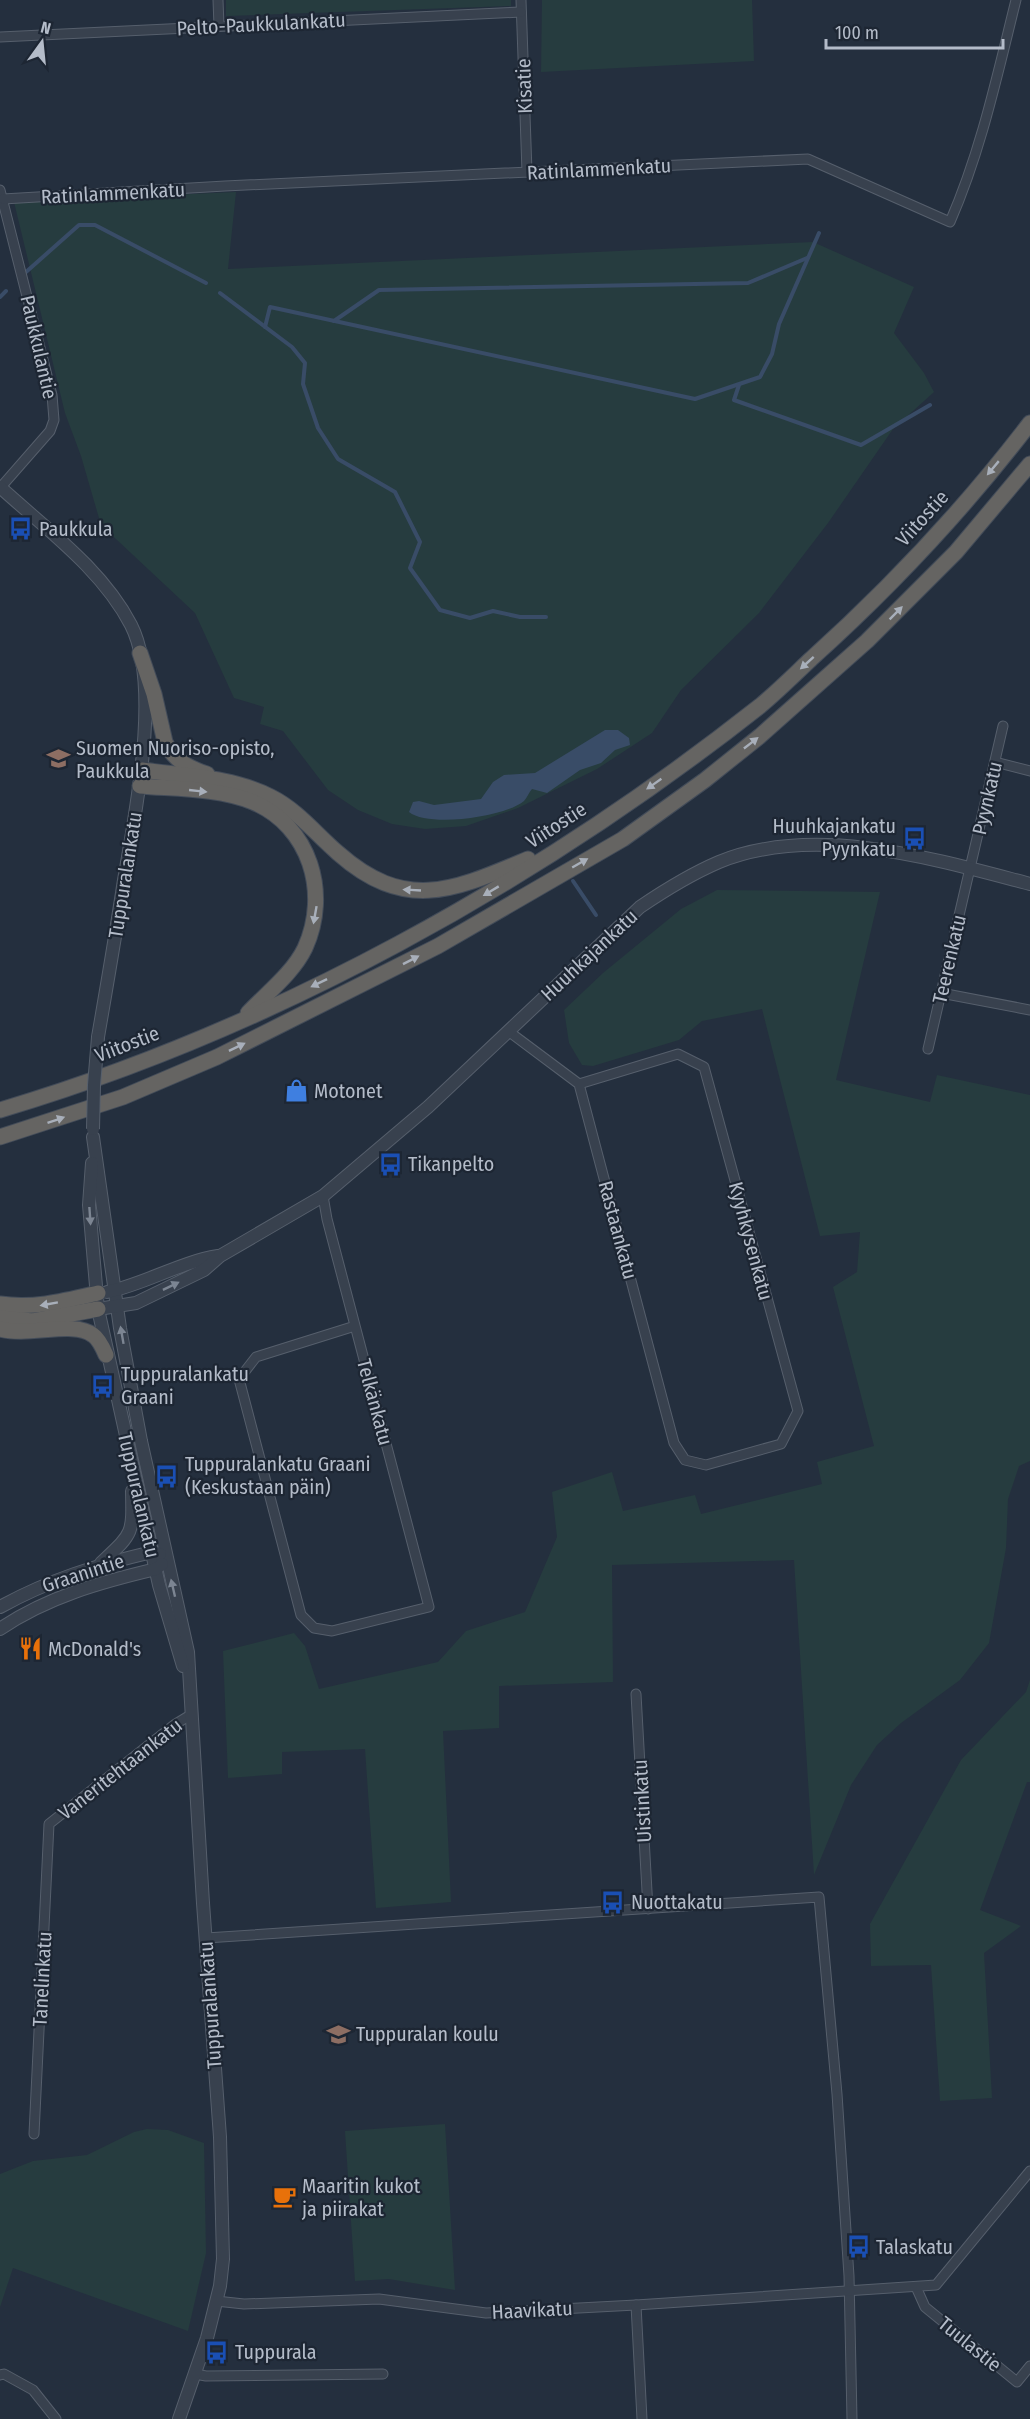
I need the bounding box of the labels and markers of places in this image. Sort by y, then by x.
bus stop icon: Paukkula [8,516,34,542]
place label: Paukkula [39,517,113,541]
place label: Suomen Nuoriso-opisto, Paukkula [76,736,274,783]
school or university icon: Suomen Nuoriso-opisto, Paukkula [45,746,71,772]
place label: Huuhkajankatu Pyynkatu [773,814,896,861]
bus stop icon: Huuhkajankatu Pyynkatu [901,825,927,851]
shop icon: Motonet [283,1078,309,1104]
place label: Motonet [314,1079,383,1103]
bus stop icon: Tikanpelto [377,1151,403,1177]
place label: Tikanpelto [408,1152,494,1176]
place label: Tuppuralankatu Graani [121,1362,249,1409]
bus stop icon: Tuppuralankatu Graani [90,1373,116,1399]
place label: Tuppuralankatu Graani (Keskustaan päin) [185,1452,371,1499]
bus stop icon: Tuppuralankatu Graani (Keskustaan päin) [154,1463,180,1489]
restaurant icon: McDonald's [17,1636,43,1662]
place label: McDonald's [48,1637,141,1661]
bus stop icon: Nuottakatu [600,1889,626,1915]
place label: Nuottakatu [631,1890,723,1914]
school or university icon: Tuppuralan koulu [325,2021,351,2047]
place label: Tuppuralan koulu [356,2022,499,2046]
place label: Maaritin kukot ja piirakat [301,2174,421,2221]
cafe icon: Maaritin kukot ja piirakat [271,2184,297,2210]
bus stop icon: Talaskatu [845,2234,871,2260]
place label: Talaskatu [876,2235,953,2259]
bus stop icon: Tuppurala [204,2339,230,2365]
place label: Tuppurala [235,2340,317,2364]

